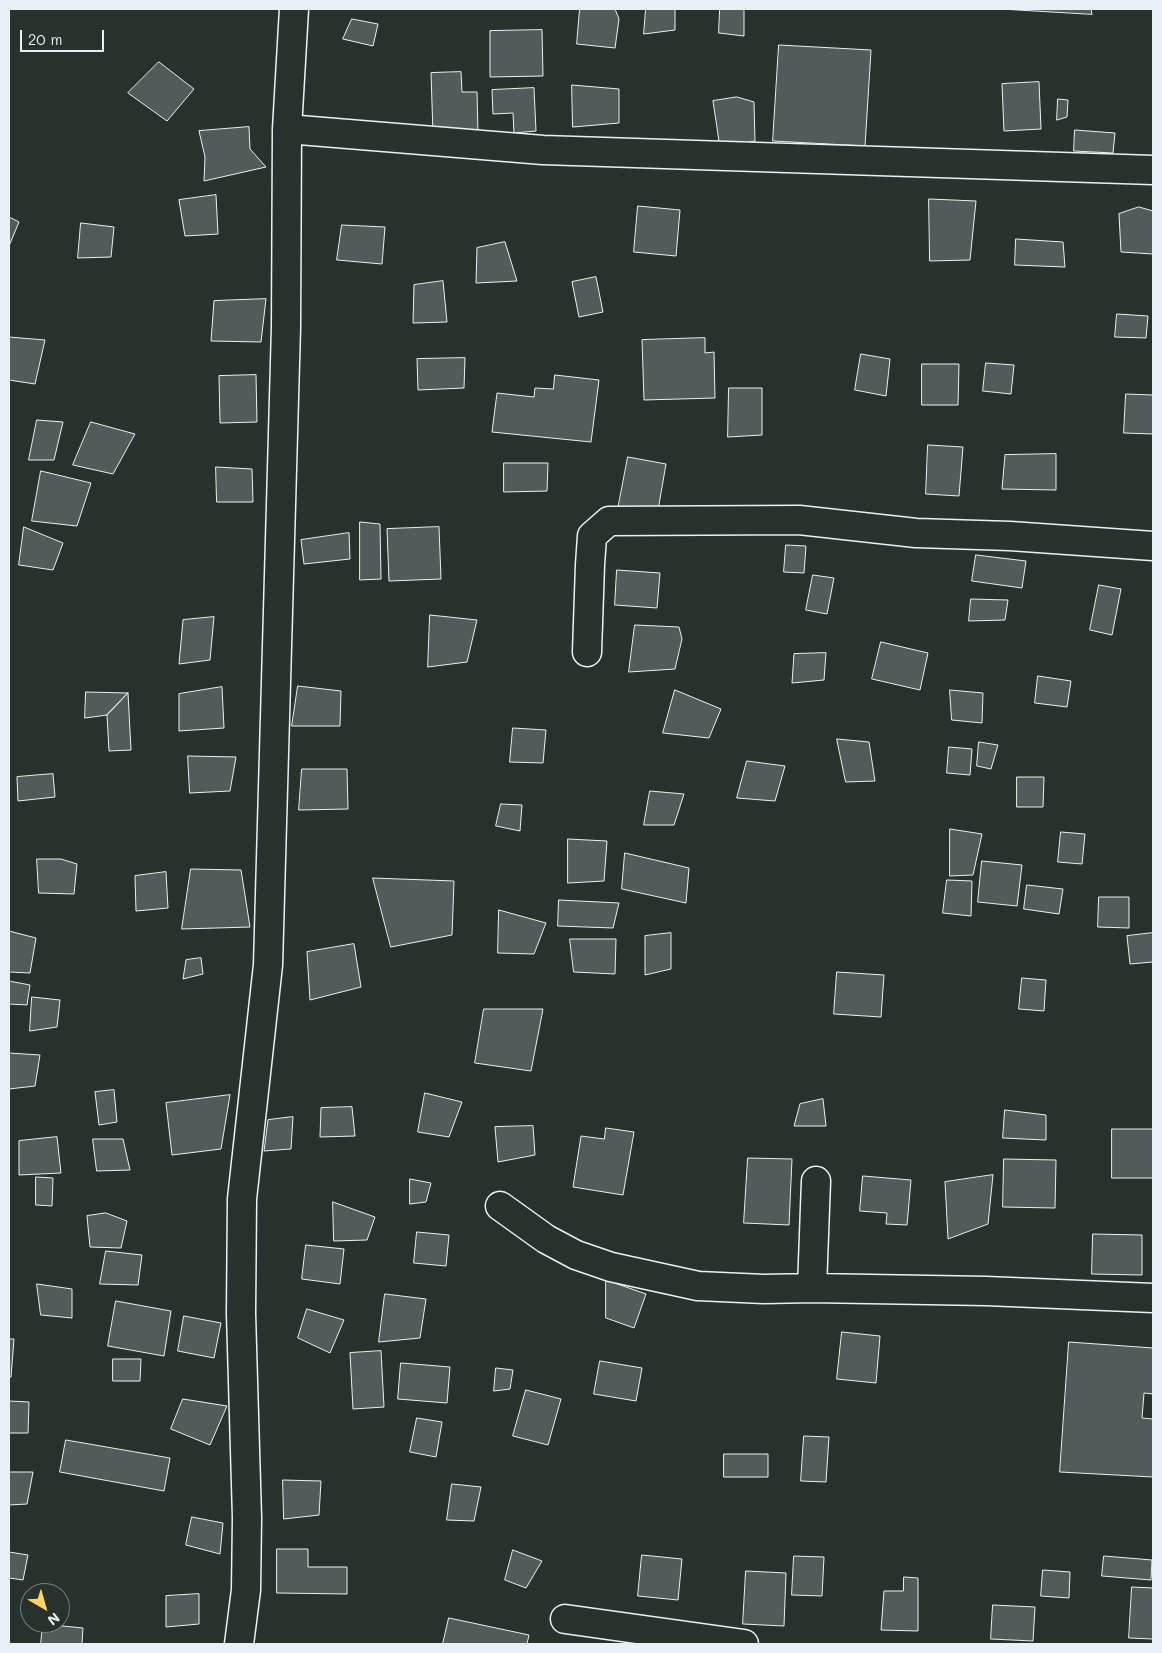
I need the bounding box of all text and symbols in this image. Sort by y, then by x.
scale bar [22,20,106,52]
text: 20 m [28,29,62,49]
north arrow [20,1583,70,1633]
text: N [44,1609,64,1630]

